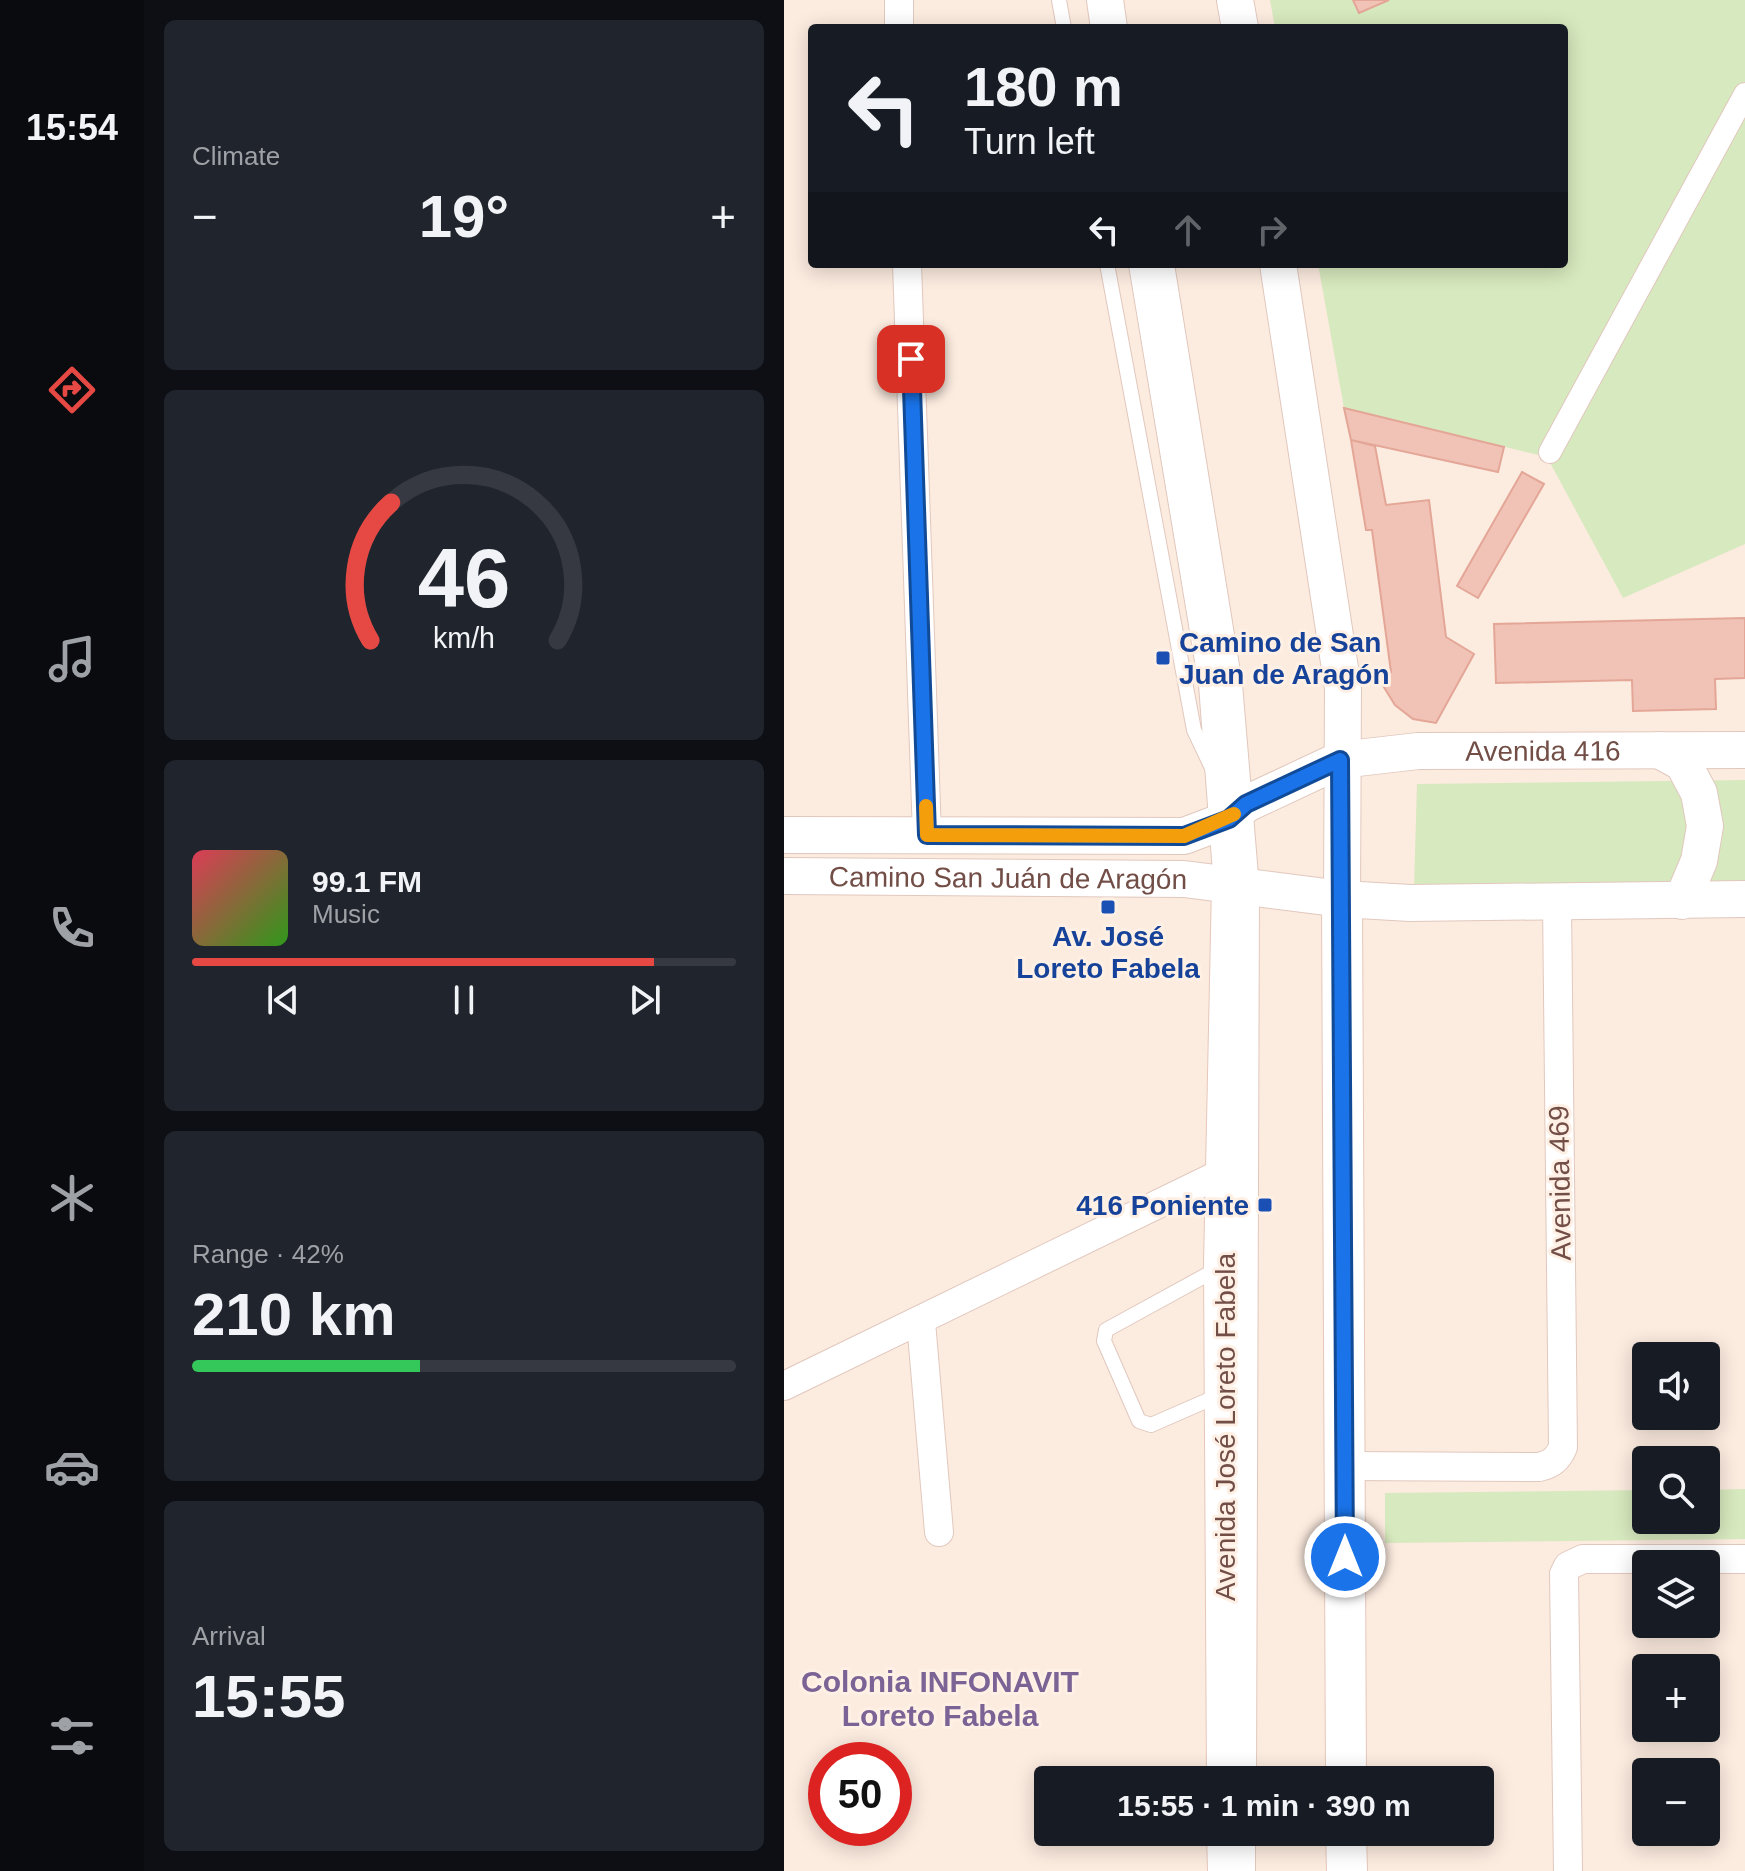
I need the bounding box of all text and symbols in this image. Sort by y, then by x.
text: 180 m [964,55,1123,118]
icon: left [832,56,936,160]
text: 15:54 [26,107,118,148]
text: Turn left [964,121,1095,162]
text: Climate [192,141,280,171]
text: 19° [419,183,509,250]
text: − [192,192,218,241]
text: + [710,192,736,241]
icon: left [1082,208,1126,252]
icon: ahead [1166,208,1210,252]
icon: right [1250,208,1294,252]
pin [877,325,945,393]
icon: arrive [889,337,933,381]
icon: directions [44,362,100,418]
text: 46 [418,532,510,625]
text: km/h [433,622,495,654]
place label: Camino de San Juan de Aragón [1179,627,1390,690]
icon: music [44,631,100,687]
marker: Camino de San Juan de Aragón [1154,649,1172,667]
street label: Avenida 416 [1465,735,1621,766]
street label: Camino San Juán de Aragón [829,861,1187,895]
text: 99.1 FM [312,865,422,898]
marker: Av. José Loreto Fabela [1099,898,1117,916]
text: Music [312,899,380,929]
icon: phone [44,900,100,956]
place label: Av. José Loreto Fabela [1016,921,1200,984]
icon: previous [261,978,305,1022]
icon: pause [442,978,486,1022]
icon: next [623,978,667,1022]
street label: Avenida 469 [1543,1105,1577,1261]
icon: climate [44,1170,100,1226]
place label: 416 Poniente [1076,1190,1249,1221]
marker: 416 Poniente [1256,1196,1274,1214]
text: Range · 42% [192,1239,344,1269]
street label: Avenida José Loreto Fabela [1210,1252,1241,1601]
text: 210 km [192,1281,396,1348]
map controls [1632,1342,1720,1846]
button: sound [1632,1342,1720,1430]
icon: car [44,1439,100,1495]
button: search [1632,1446,1720,1534]
position arrow [1303,1515,1387,1599]
button: layers [1632,1550,1720,1638]
text: Arrival [192,1621,266,1651]
button: + [1632,1654,1720,1742]
text: 15:55 [192,1663,345,1730]
district label: Colonia INFONAVIT Loreto Fabela [801,1665,1079,1732]
icon: filters [44,1708,100,1764]
speed limit sign: 50 [808,1742,912,1846]
button: − [1632,1758,1720,1846]
text: 15:55 · 1 min · 390 m [1117,1789,1411,1822]

